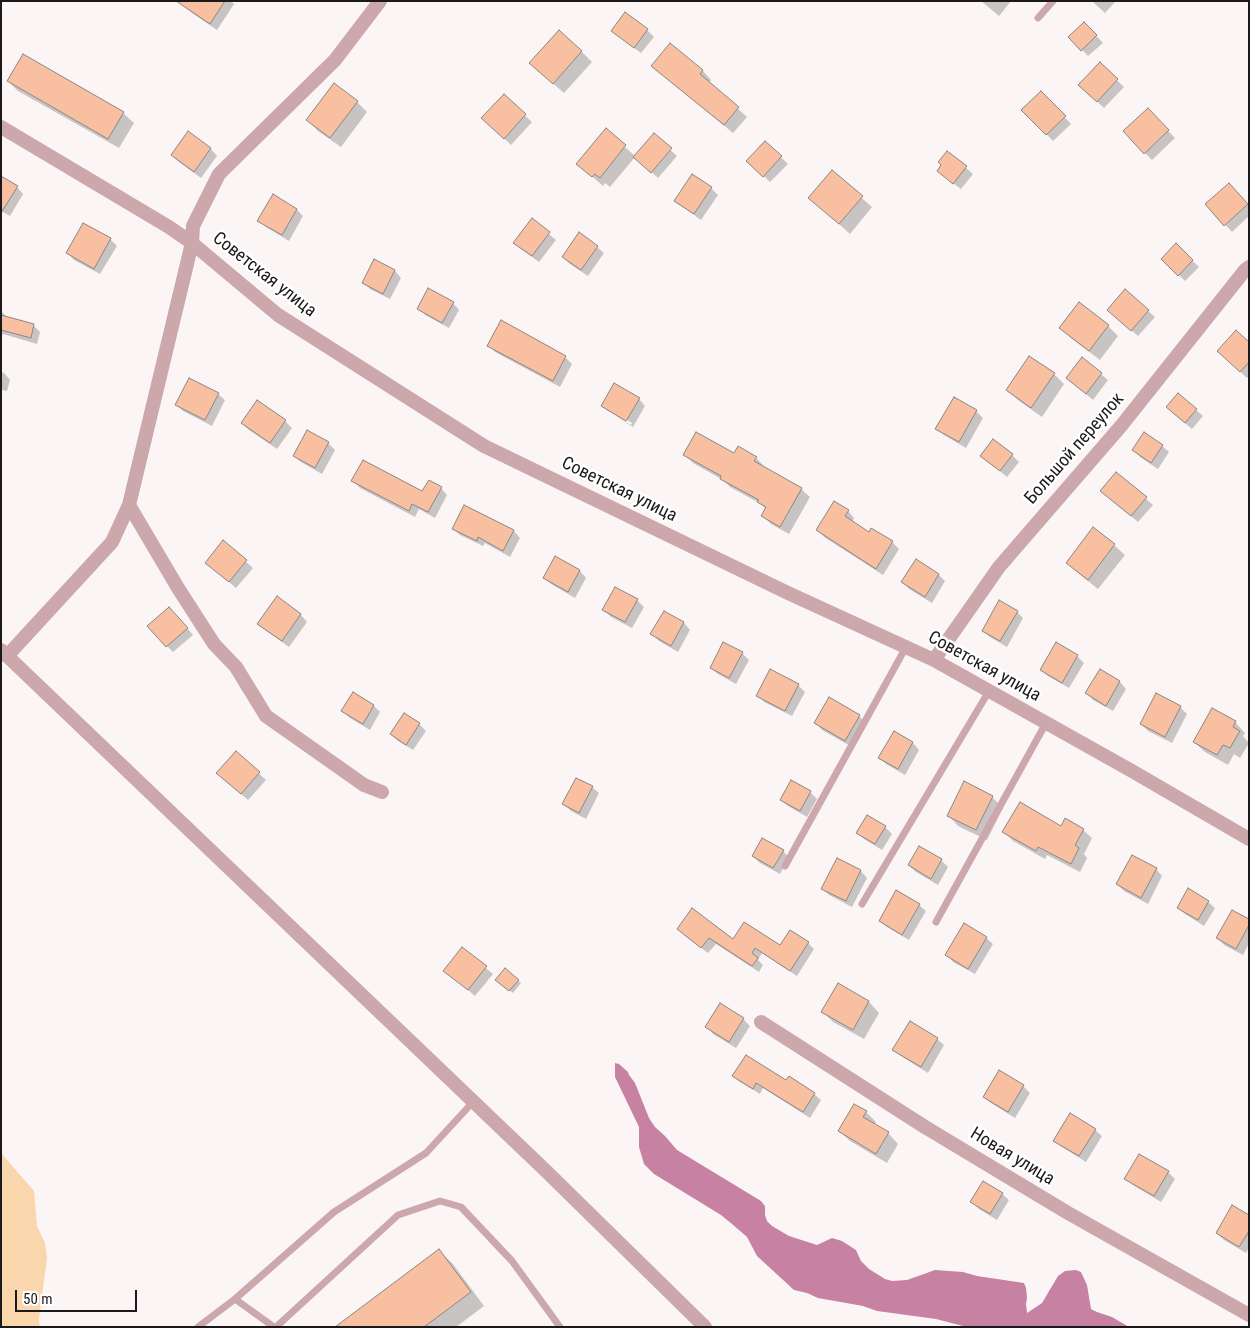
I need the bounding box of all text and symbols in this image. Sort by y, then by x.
street label: Советская улица [208,228,320,322]
street label: Большой переулок [1021,389,1129,509]
street label: Советская улица [558,453,680,527]
street label: Советская улица [924,627,1044,707]
street label: Новая улица [966,1123,1058,1191]
scale bar [18,1280,140,1312]
text: 50 m [23,1290,53,1308]

